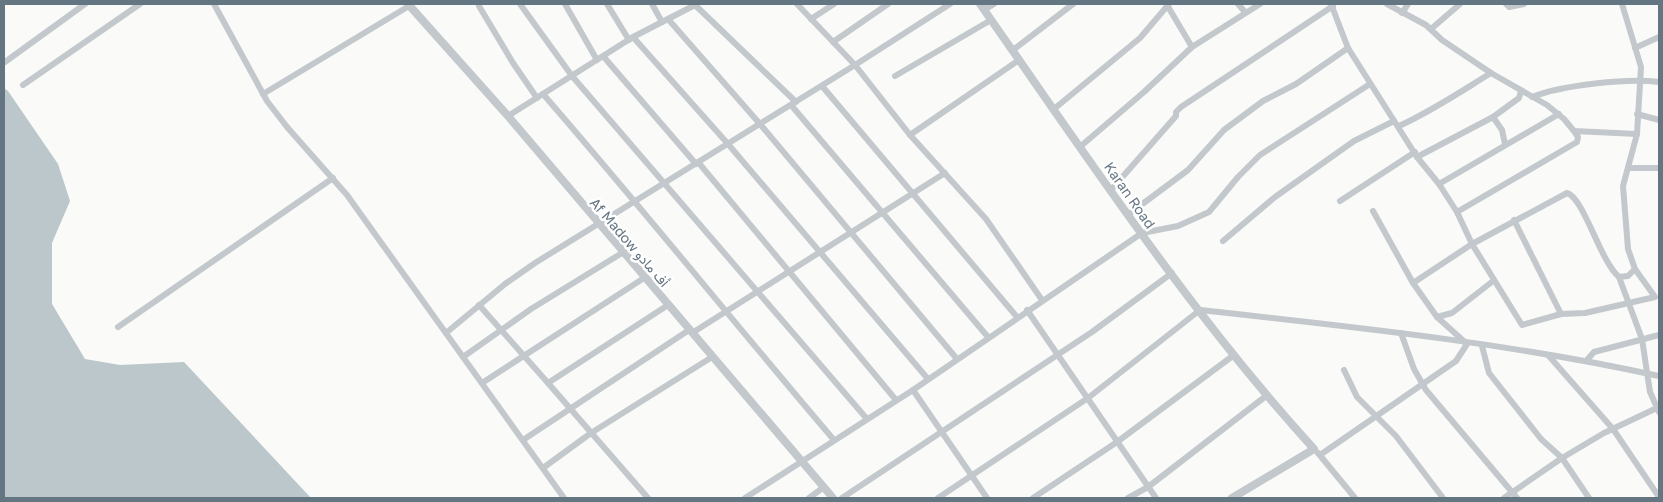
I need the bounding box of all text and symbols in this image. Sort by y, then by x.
street label: Karan Road [1101,159,1159,231]
street label: Af Madow أف مادو [586,194,673,291]

